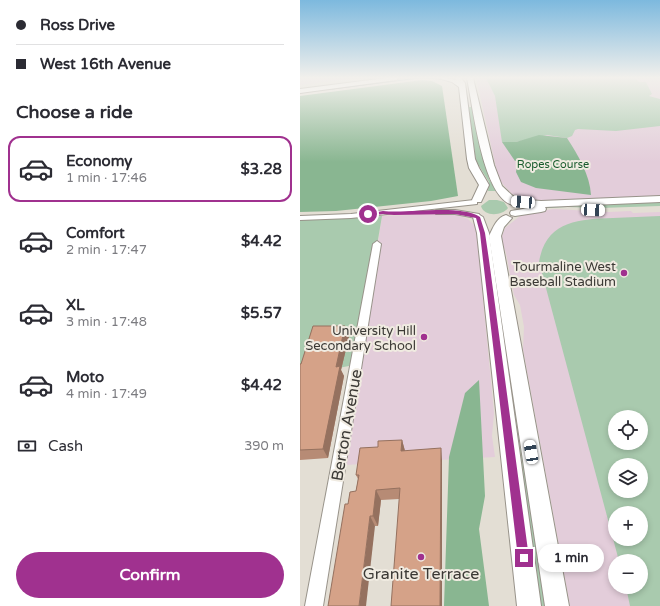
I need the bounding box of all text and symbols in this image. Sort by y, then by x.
text: Ross Drive [40,16,115,34]
text: West 16th Avenue [40,55,171,73]
text: Choose a ride [16,101,133,123]
icon: car [18,151,54,187]
text: Economy [66,152,132,170]
park label: Ropes Course [517,158,589,171]
text: $3.28 [241,160,282,178]
text: 1 min · 17:46 [66,170,147,186]
car [511,195,535,209]
car [581,203,605,217]
route start [359,205,377,223]
icon: car [18,223,54,259]
text: Comfort [66,224,125,242]
text: $4.42 [241,232,282,250]
text: 2 min · 17:47 [66,242,147,258]
place label: Tourmaline West Baseball Stadium [509,259,616,290]
marker: Tourmaline West Baseball Stadium [619,268,629,278]
icon: car [18,295,54,331]
text: XL [66,296,85,314]
text: $5.57 [241,304,282,322]
text: 3 min · 17:48 [66,314,147,330]
place label: University Hill Secondary School [305,323,416,354]
marker: University Hill Secondary School [419,332,429,342]
icon: car [18,367,54,403]
text: Moto [66,368,104,386]
street label: Berton Avenue [327,368,367,483]
text: $4.42 [241,376,282,394]
text: 4 min · 17:49 [66,386,147,402]
map controls [608,410,648,594]
button: locate [608,410,648,450]
icon: cash [16,435,38,457]
text: Cash [48,437,83,455]
text: 390 m [244,438,284,454]
car [523,439,539,465]
button: layers [608,458,648,498]
button: + [608,506,648,546]
callout: 1 min [538,544,604,572]
route end [515,549,533,567]
text: 1 min [554,550,588,566]
button: Confirm [16,552,284,598]
marker: Granite Terrace [416,552,426,562]
button: − [608,554,648,594]
place label: Granite Terrace [363,564,479,584]

